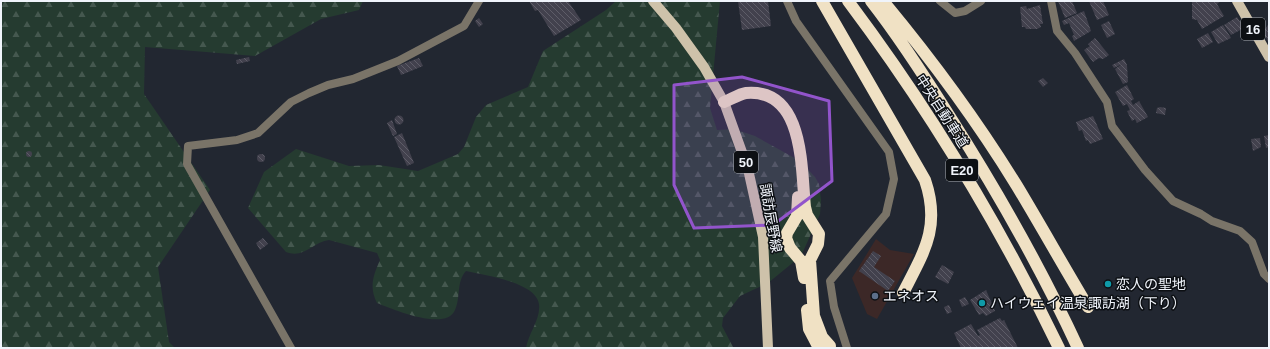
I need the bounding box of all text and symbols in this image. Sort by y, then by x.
road number: 16 [1241,18,1265,40]
street label: 中央自動車道 [912,71,972,151]
road number: 50 [734,151,758,173]
road number: E20 [946,159,978,181]
street label: 諏訪辰野線 [757,182,785,254]
place label: 恋人の聖地 [1116,276,1186,292]
marker: 恋人の聖地 [1103,279,1113,289]
place label: エネオス [883,288,939,304]
marker: エネオス [870,291,880,301]
place label: ハイウェイ温泉諏訪湖（下り） [990,295,1186,311]
marker: ハイウェイ温泉諏訪湖（下り） [977,298,987,308]

